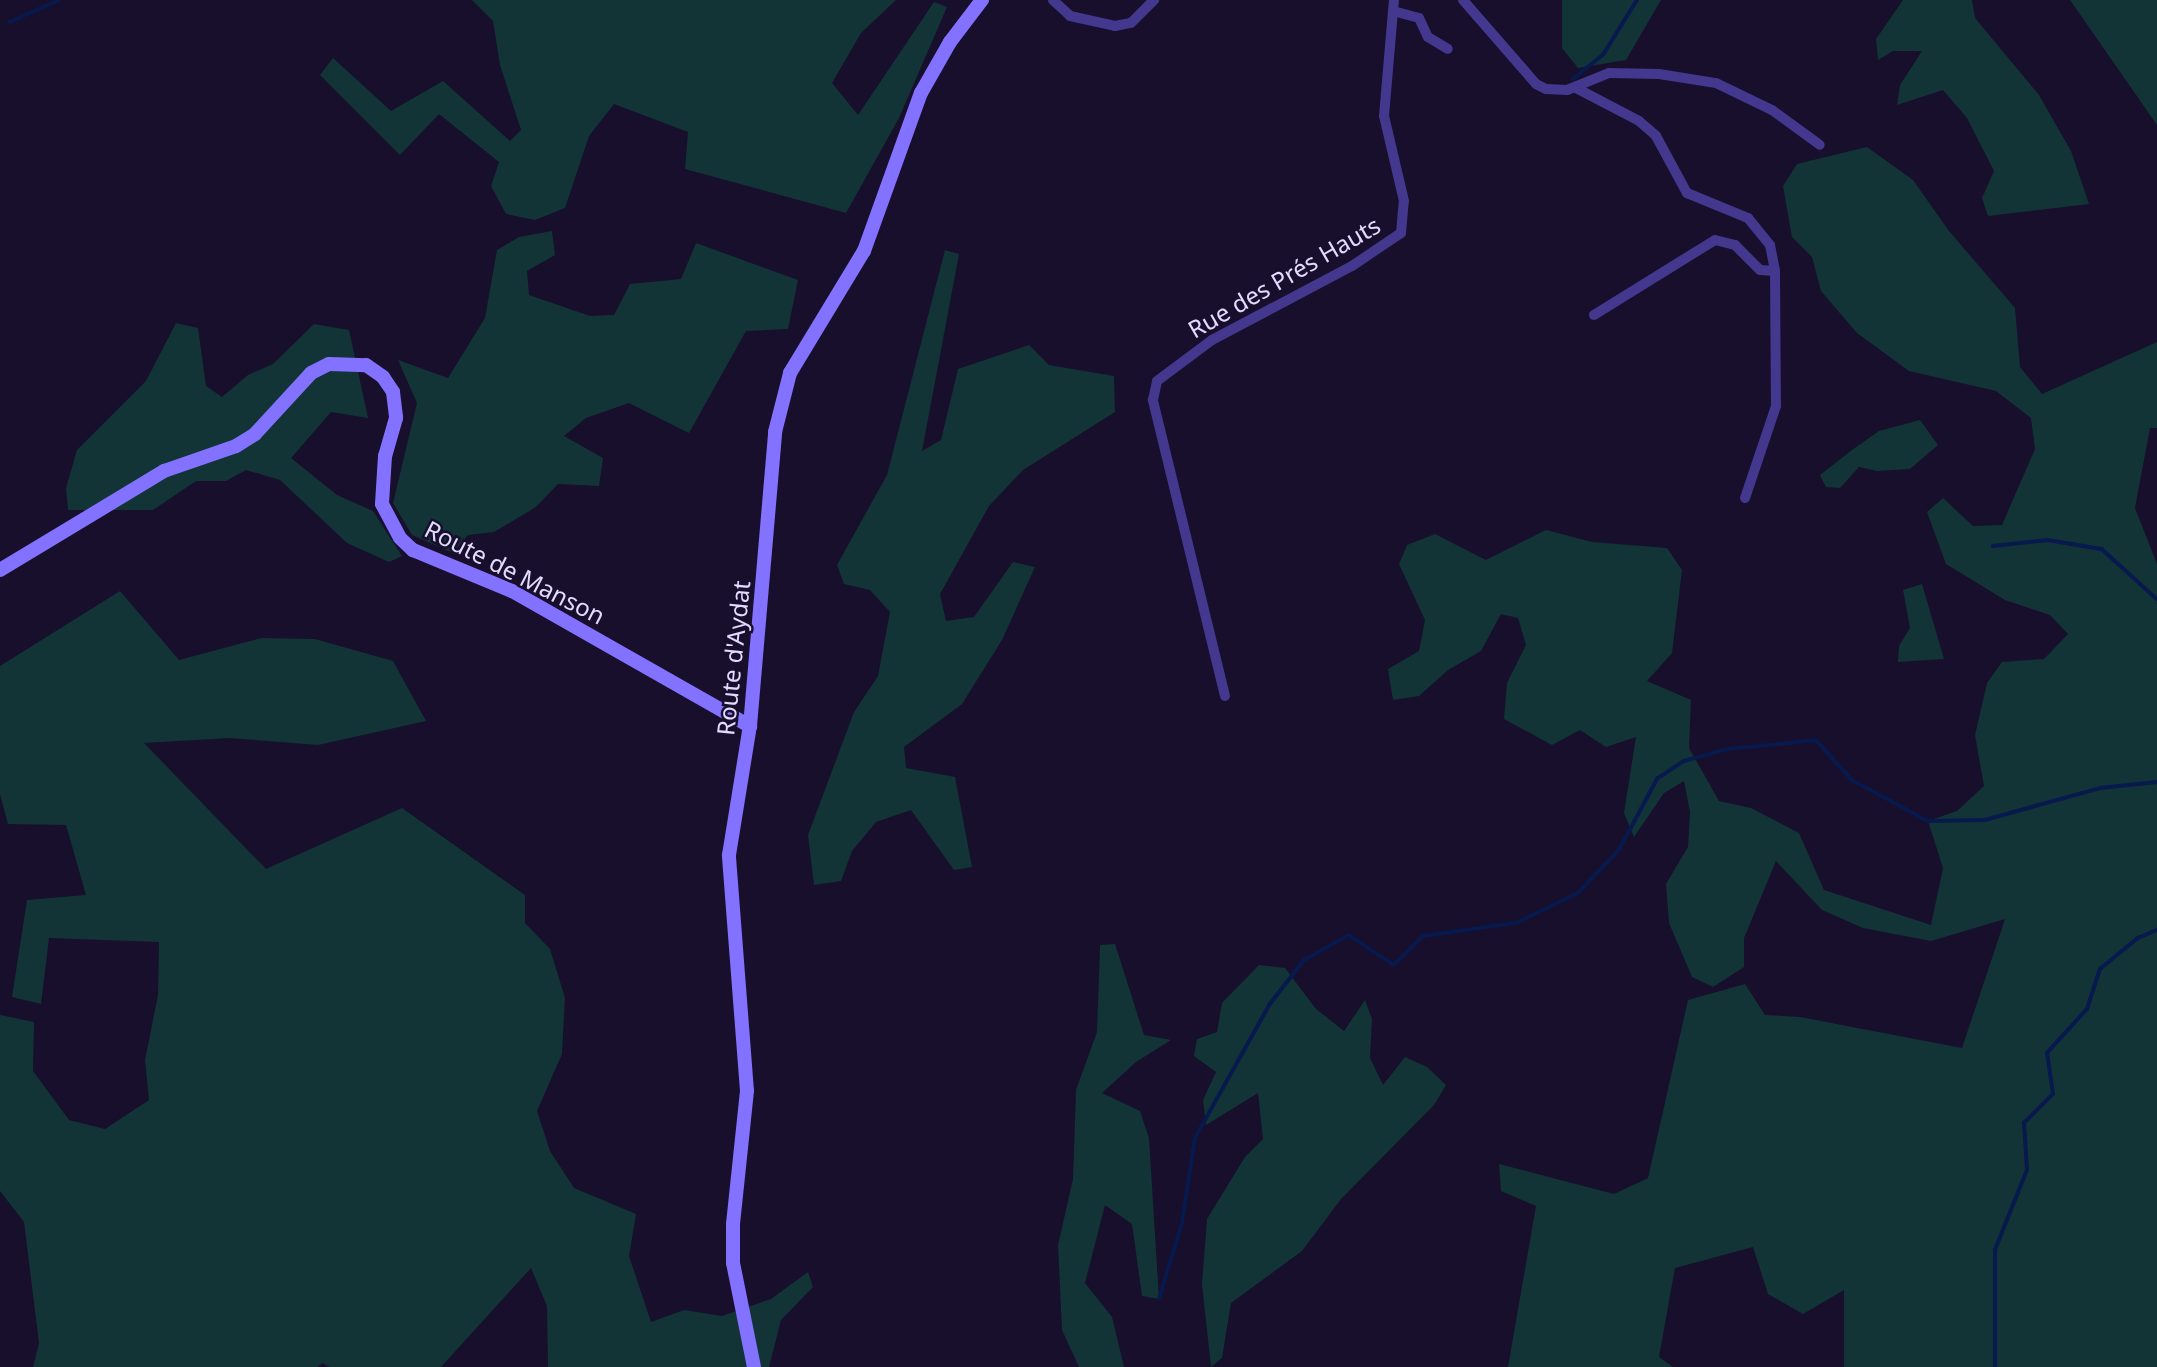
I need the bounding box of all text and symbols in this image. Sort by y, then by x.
street label: Rue des Prés Hauts [1183,210,1385,344]
street label: Route de Manson [420,514,610,630]
street label: Route d'Aydat [711,579,755,737]

